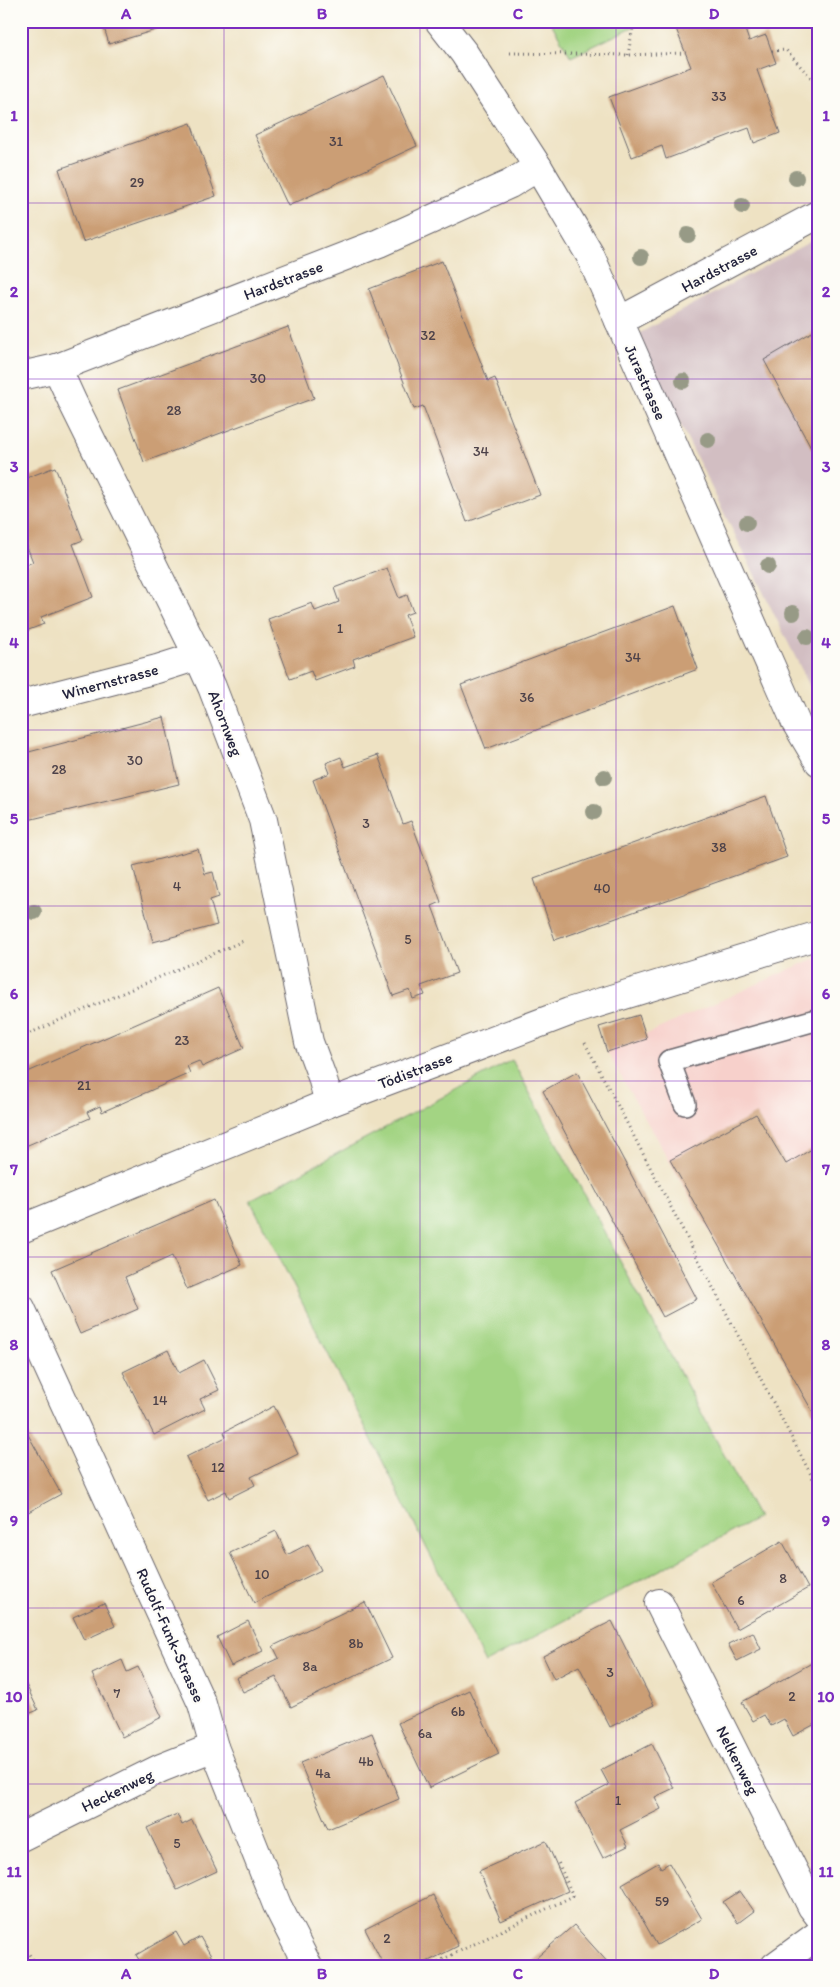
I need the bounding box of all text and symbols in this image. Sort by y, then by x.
text: A [120,4,132,23]
text: B [317,4,328,23]
text: C [513,4,524,23]
text: D [709,4,720,23]
house number: 33 [711,88,727,105]
text: 1 [10,106,18,125]
text: 1 [822,106,830,125]
house number: 31 [329,133,344,150]
house number: 29 [130,174,144,191]
street label: Hardstrasse [678,240,761,296]
street label: Hardstrasse [241,257,326,304]
text: 2 [10,282,19,301]
text: 2 [822,282,831,301]
house number: 32 [421,327,436,344]
street label: Jurastrasse [620,342,671,423]
house number: 30 [250,370,266,387]
house number: 28 [166,402,182,419]
house number: 34 [473,443,490,460]
text: 3 [10,457,19,476]
text: 3 [822,457,831,476]
house number: 1 [337,620,344,637]
text: 4 [9,633,19,652]
text: 4 [821,633,831,652]
house number: 34 [625,649,642,666]
street label: Winernstrasse [60,659,160,703]
street label: Ahornweg [204,688,247,759]
house number: 36 [519,689,535,706]
house number: 30 [127,752,143,769]
house number: 28 [51,761,67,778]
text: 5 [10,809,19,828]
text: 5 [822,809,831,828]
house number: 3 [362,815,370,832]
house number: 38 [711,839,727,856]
house number: 4 [173,878,182,895]
house number: 40 [593,880,611,897]
house number: 5 [404,931,412,948]
text: 6 [10,984,19,1003]
text: 6 [822,984,831,1003]
house number: 23 [175,1032,190,1049]
street label: Tödistrasse [375,1048,455,1093]
house number: 21 [77,1077,91,1094]
text: 7 [9,1160,18,1179]
text: 7 [821,1160,830,1179]
text: 8 [10,1335,19,1354]
text: 8 [822,1335,831,1354]
house number: 14 [153,1392,168,1409]
house number: 12 [211,1459,226,1476]
text: 9 [10,1511,18,1530]
text: 9 [822,1511,830,1530]
street label: Rudolf-Funk-Strasse [132,1565,209,1705]
house number: 10 [254,1566,270,1583]
house number: 8 [779,1570,787,1587]
house number: 6 [737,1592,745,1609]
house number: 8b [349,1635,363,1652]
house number: 8a [303,1658,318,1675]
house number: 3 [606,1664,614,1681]
house number: 7 [114,1685,121,1702]
text: 10 [5,1687,23,1706]
text: 10 [817,1687,835,1706]
house number: 2 [788,1688,796,1705]
house number: 6b [451,1703,465,1720]
street label: Nelkenweg [712,1723,763,1799]
house number: 6a [418,1725,433,1742]
house number: 4b [358,1753,374,1770]
street label: Heckenweg [78,1764,157,1816]
house number: 4a [315,1765,332,1782]
house number: 1 [615,1792,622,1809]
house number: 5 [173,1835,181,1852]
text: 11 [7,1862,22,1881]
text: 11 [819,1862,834,1881]
house number: 59 [655,1893,669,1910]
house number: 2 [383,1930,391,1947]
text: A [120,1964,132,1983]
text: B [317,1964,328,1983]
text: C [513,1964,524,1983]
text: D [709,1964,720,1983]

